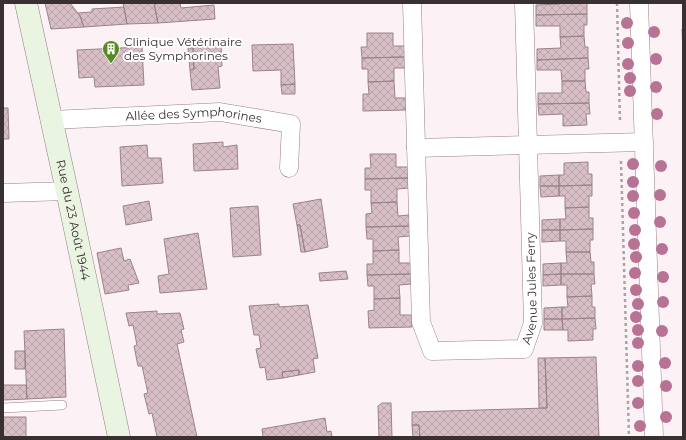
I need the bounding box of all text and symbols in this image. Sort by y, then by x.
place label: Clinique Vétérinaire des Symphorines [124,34,242,63]
building icon: Clinique Vétérinaire des Symphorines [101,39,121,64]
street label: Allée des Symphorines [125,104,263,126]
street label: Rue du 23 Août 1944 [53,158,94,282]
street label: Avenue Jules Ferry [518,232,540,346]

